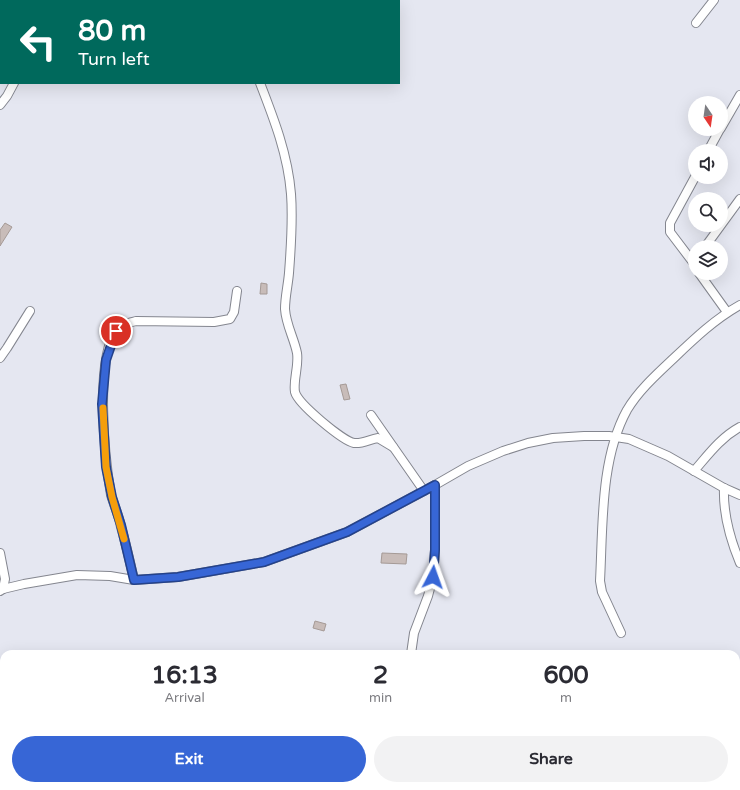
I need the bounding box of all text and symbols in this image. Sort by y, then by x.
text: 80 m [78,14,146,48]
icon: left [12,16,64,68]
text: Turn left [78,48,150,70]
north arrow [688,96,728,136]
map controls [688,96,728,280]
button: sound [688,144,728,184]
button: search [688,192,728,232]
button: layers [688,240,728,280]
pin [99,314,133,348]
icon: arrive [105,320,127,342]
position arrow [412,556,454,598]
text: 16:13 [151,661,218,690]
text: 2 [373,661,388,690]
text: 600 [543,661,589,690]
text: Arrival [164,690,205,706]
text: min [369,690,392,706]
text: m [560,690,572,706]
button: Exit [12,736,366,782]
button: Share [374,736,728,782]

